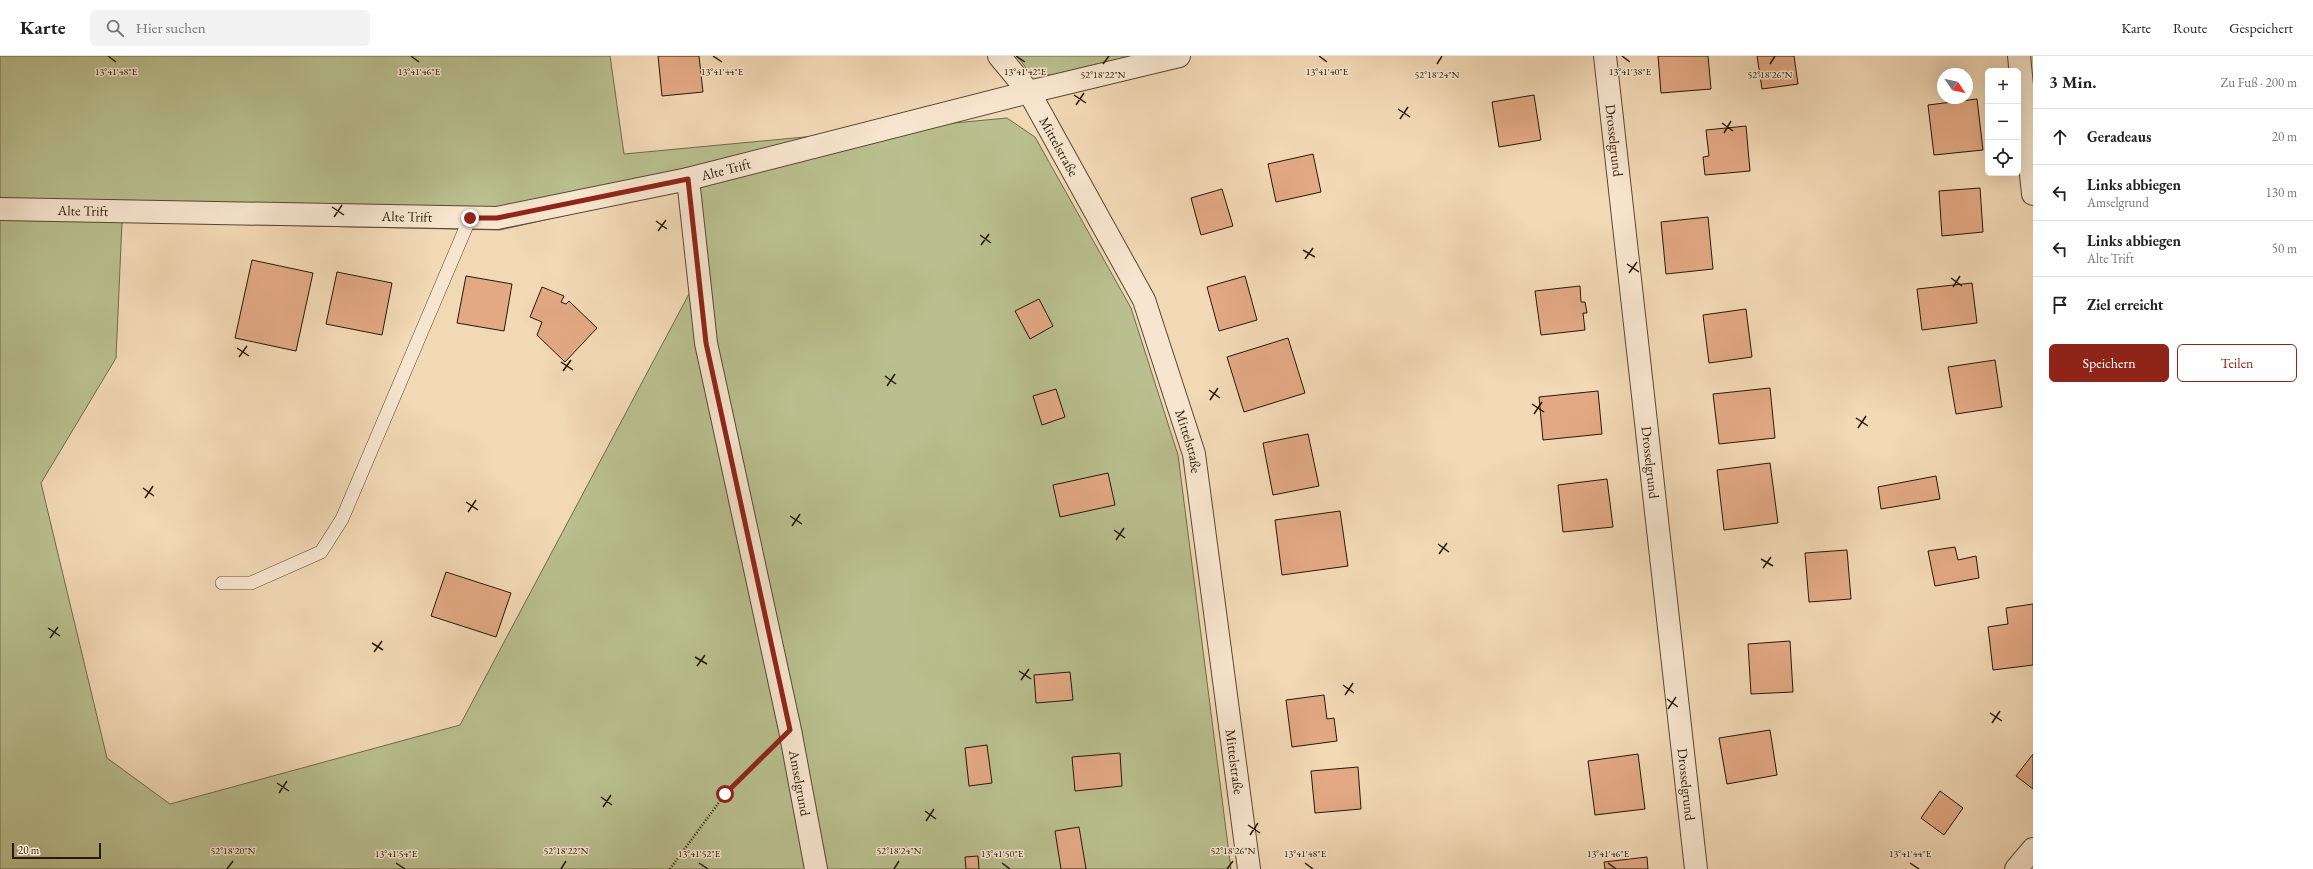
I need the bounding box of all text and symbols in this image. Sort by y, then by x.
search box [90,10,370,46]
text: Karte [20,15,66,40]
icon: search [104,17,126,39]
text: Hier suchen [136,18,206,37]
text: Karte [2121,19,2151,37]
text: Route [2173,19,2207,37]
text: Gespeichert [2229,19,2293,37]
text: 13°41'48"E [95,65,138,78]
text: 13°41'46"E [398,65,441,78]
text: 13°41'44"E [701,65,744,78]
text: 13°41'42"E [1004,65,1047,78]
text: 13°41'40"E [1306,65,1349,78]
text: 13°41'38"E [1609,65,1652,78]
text: 52°18'22"N [1081,68,1126,81]
text: 52°18'24"N [1415,68,1460,81]
text: 52°18'26"N [1748,68,1793,81]
north arrow [1937,68,1973,104]
map controls [1985,68,2021,176]
button: + [1985,68,2021,104]
text: 3 Min. [2049,71,2096,93]
text: Zu Fuß · 200 m [2220,74,2297,91]
street label: Drosselgrund [1601,103,1628,179]
button: − [1985,104,2021,140]
street label: Mittelstraße [1035,113,1083,180]
icon: ahead [2049,126,2071,148]
text: Geradeaus [2087,127,2151,146]
text: 20 m [2272,128,2297,145]
button: locate [1985,140,2021,176]
street label: Alte Trift [698,154,753,185]
text: Links abbiegen [2087,175,2181,194]
icon: left [2049,182,2071,204]
text: 130 m [2266,184,2297,201]
text: Amselgrund [2087,194,2149,211]
street label: Alte Trift [56,201,109,220]
street label: Alte Trift [380,207,433,226]
route end [461,209,479,227]
text: Links abbiegen [2087,231,2181,250]
icon: left [2049,238,2071,260]
text: 50 m [2272,240,2297,257]
text: Alte Trift [2087,250,2134,267]
icon: arrive [2049,294,2071,316]
text: Ziel erreicht [2087,295,2163,314]
button: Speichern [2049,344,2169,382]
button: Teilen [2177,344,2297,382]
street label: Mittelstraße [1171,407,1206,475]
street label: Drosselgrund [1638,425,1664,501]
street label: Mittelstraße [1222,728,1248,796]
street label: Drosselgrund [1674,747,1700,823]
street label: Amselgrund [785,748,815,818]
route start [716,785,734,803]
scale bar [12,841,101,860]
text: 20 m [18,843,39,857]
text: 52°18'20"N [211,844,256,857]
text: 52°18'22"N [544,844,589,857]
text: 52°18'24"N [877,844,922,857]
text: 52°18'26"N [1211,844,1256,857]
text: 13°41'54"E [375,847,418,860]
text: 13°41'52"E [678,847,721,860]
text: 13°41'50"E [981,847,1024,860]
text: 13°41'48"E [1284,847,1327,860]
text: 13°41'46"E [1587,847,1630,860]
text: 13°41'44"E [1889,847,1932,860]

